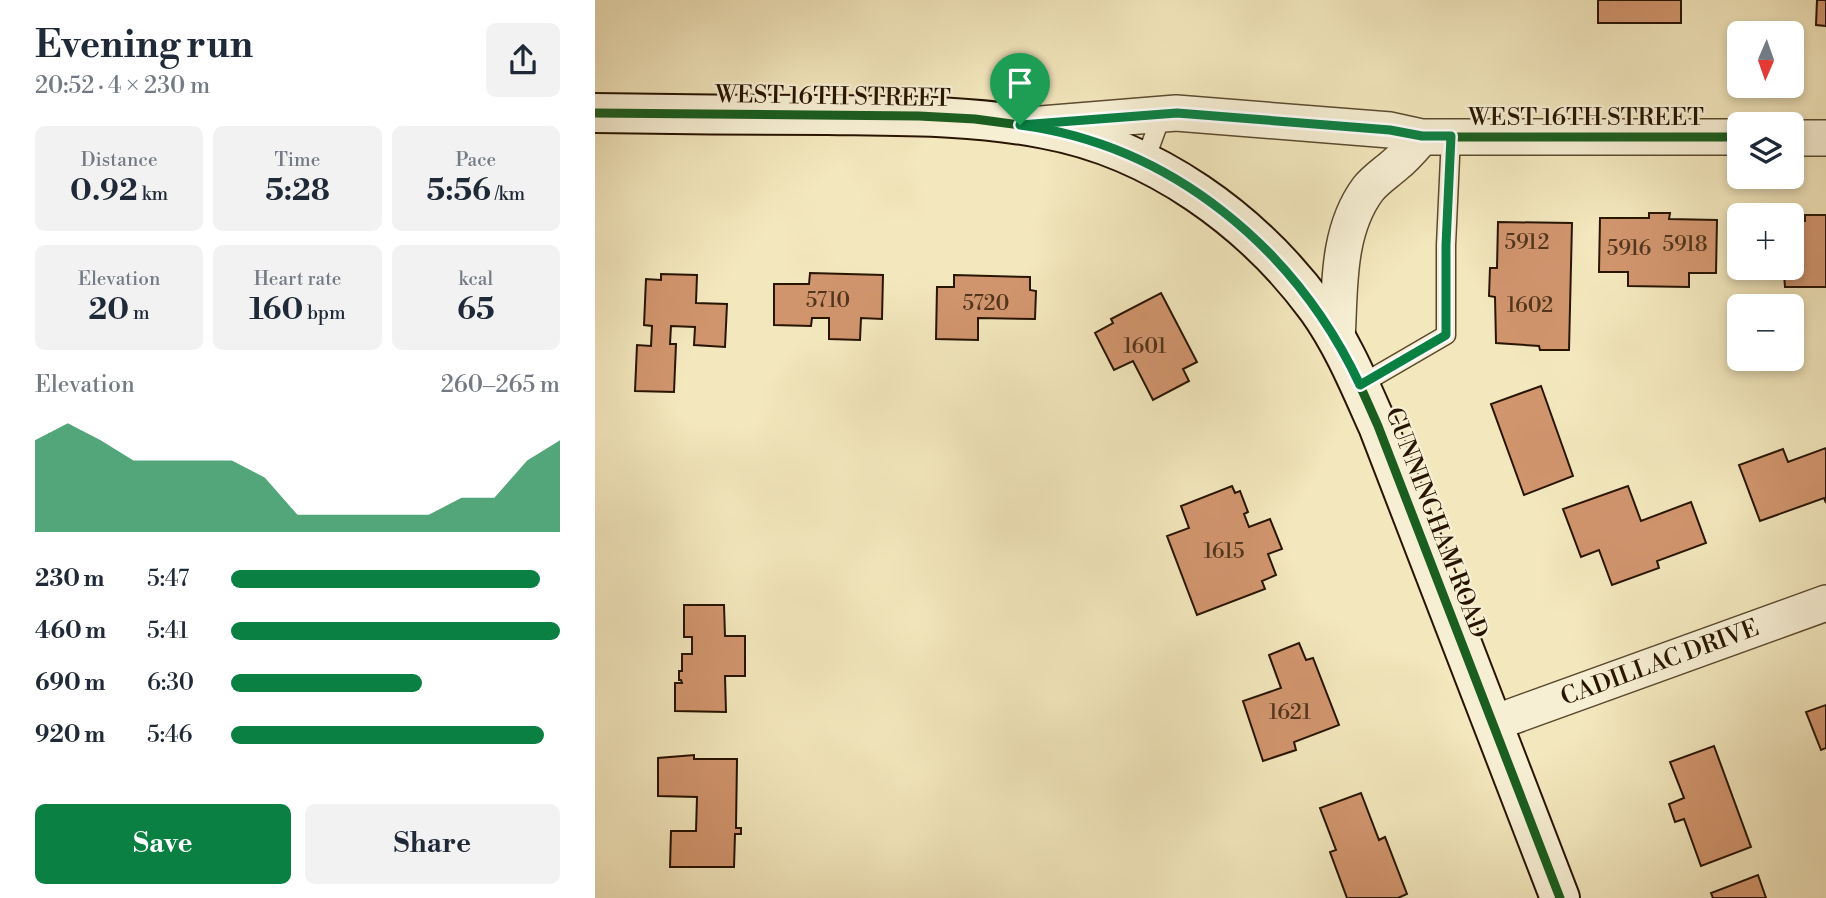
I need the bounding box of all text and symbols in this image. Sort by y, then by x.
north arrow [1727,21,1804,98]
map controls [1727,21,1804,371]
text: Evening run [35,22,253,69]
button: share [486,23,560,97]
pin [990,53,1050,125]
icon: arrive [1001,64,1039,102]
text: 20:52 · 4 × 230 m [35,72,210,100]
street label: WEST 16TH STREET [714,80,951,114]
street label: WEST 16TH STREET [1467,103,1704,133]
button: layers [1727,112,1804,189]
text: Distance [81,148,158,172]
text: Time [275,148,320,172]
text: Pace [455,148,496,172]
text: 0.92 [70,172,138,210]
text: 5:28 [265,172,330,210]
text: 5:56 [427,172,491,210]
text: km [138,182,168,206]
text: /km [491,182,525,206]
button: + [1727,203,1804,280]
house number: 5912 [1504,230,1550,256]
house number: 5918 [1662,232,1708,258]
house number: 5916 [1607,236,1652,262]
text: Elevation [78,267,160,291]
text: Heart rate [254,267,341,291]
text: kcal [459,267,493,291]
house number: 5710 [806,288,850,314]
text: 20 [89,291,129,329]
text: 160 [249,291,303,329]
text: 65 [457,291,495,329]
house number: 5720 [962,291,1010,317]
house number: 1602 [1507,293,1553,319]
button: − [1727,294,1804,371]
text: m [129,301,150,325]
text: bpm [303,301,346,325]
house number: 1601 [1123,334,1167,360]
text: Elevation [35,371,135,399]
text: 260–265 m [441,371,560,399]
street label: CUNNINGHAM ROAD [1378,403,1494,643]
house number: 1615 [1203,539,1245,565]
text: 230 m [35,565,105,593]
text: 5:47 [147,565,189,593]
street label: CADILLAC DRIVE [1557,613,1763,713]
text: 460 m [35,617,106,645]
text: 5:41 [147,617,188,645]
text: 690 m [35,669,105,697]
text: 6:30 [147,669,194,697]
house number: 1621 [1269,700,1311,726]
text: 920 m [35,721,105,749]
text: 5:46 [147,721,193,749]
button: Save [35,804,291,884]
button: Share [305,804,560,884]

